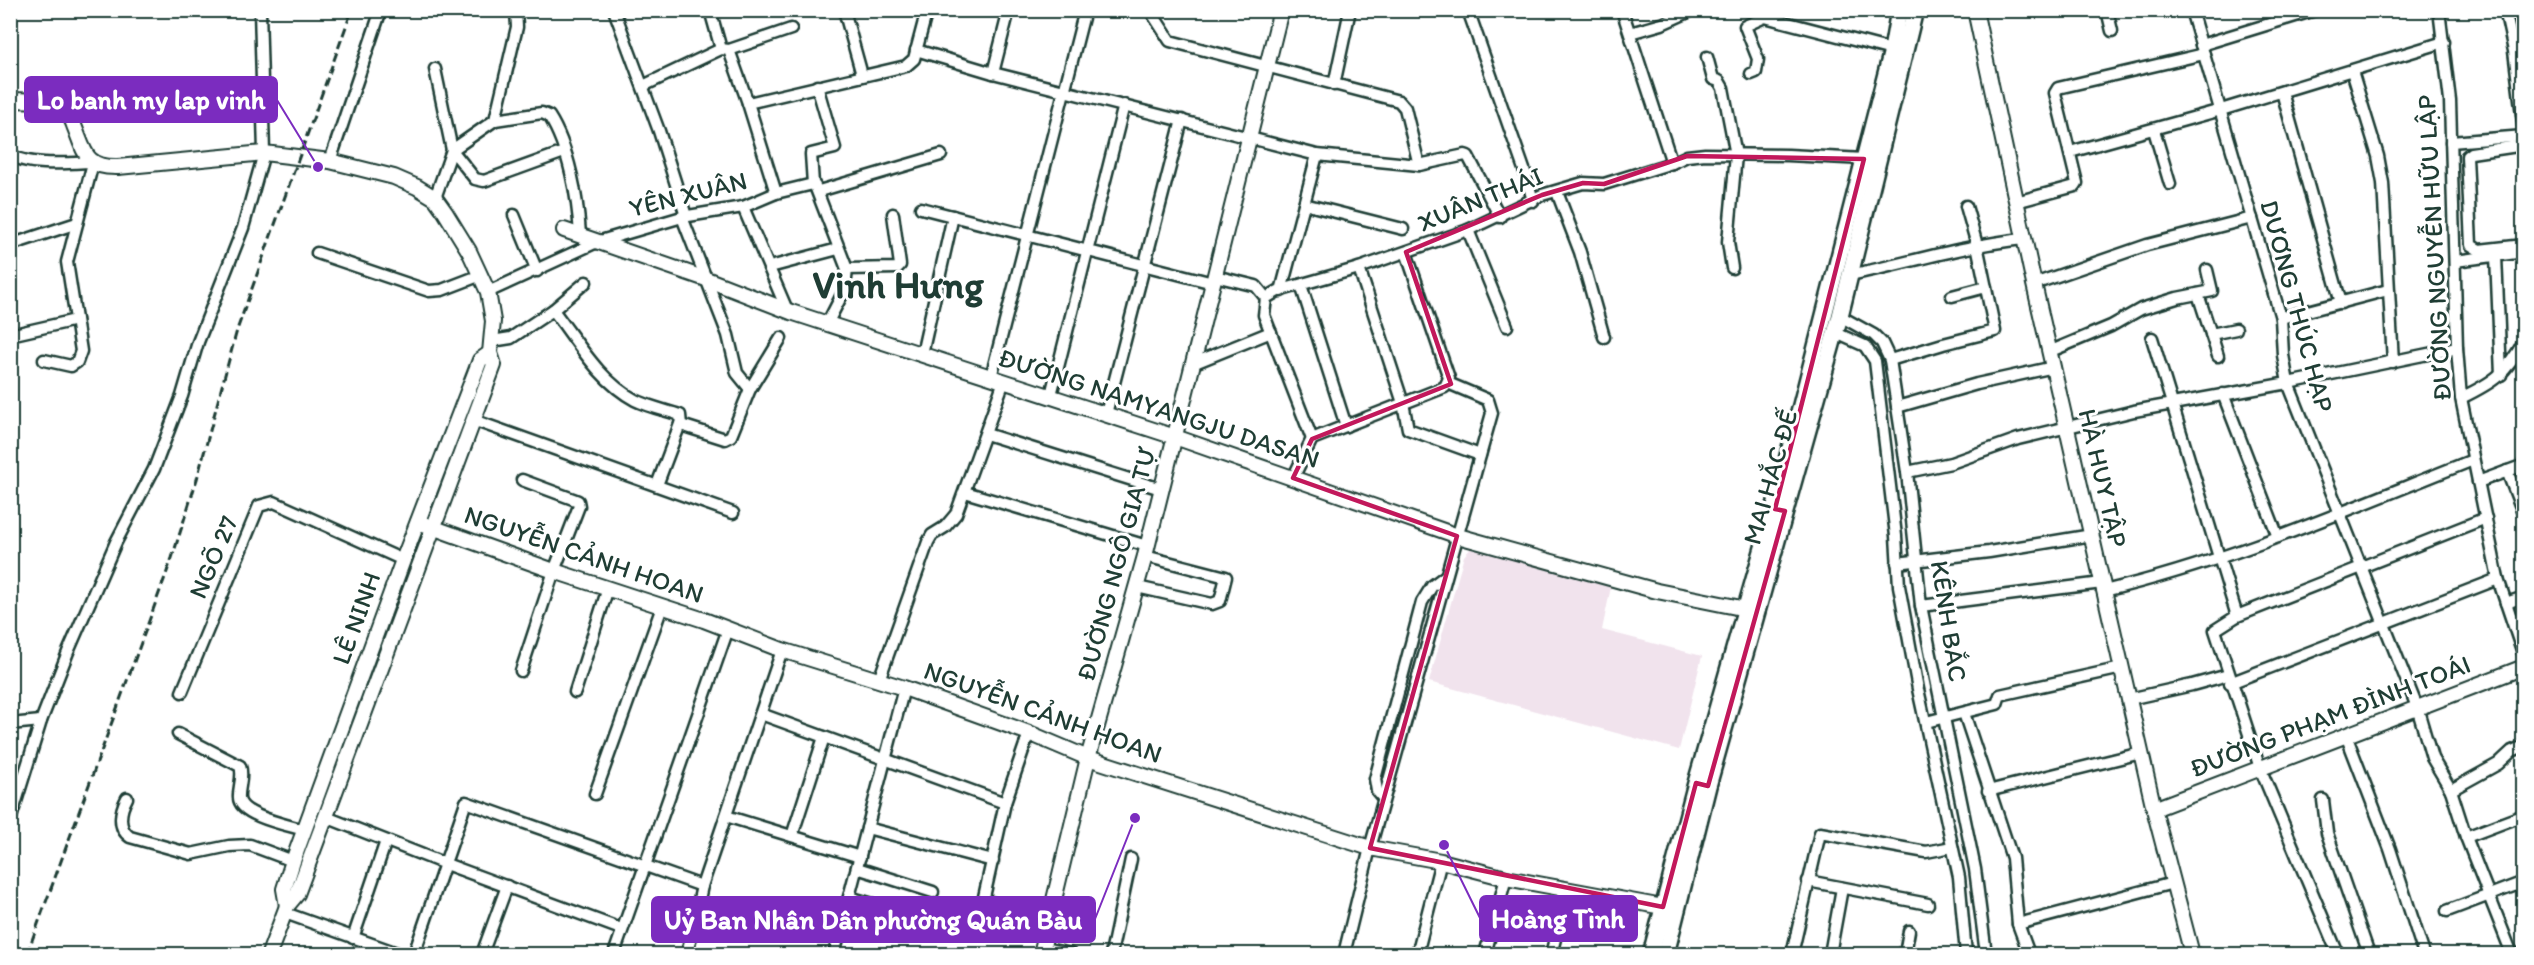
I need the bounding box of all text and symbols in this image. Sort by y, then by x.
callout: Lo banh my lap vinh [25,77,277,122]
text: Lo banh my lap vinh [37,83,266,116]
street label: ĐƯỜNG NGUYỄN HỮU LẬP [2410,94,2458,402]
street label: XUÂN THÁI [1413,159,1547,239]
street label: YÊN XUÂN [626,164,750,224]
street label: DƯƠNG THÚC HẠP [2253,197,2341,416]
district label: Vinh Hưng [812,262,984,308]
street label: ĐƯỜNG NAMYANGJU DASAN [994,341,1324,475]
street label: MAI HẮC ĐẾ [1736,405,1805,548]
street label: HÀ HUY TẬP [2072,406,2134,550]
street label: ĐƯỜNG NGÔ GIA TỰ [1069,443,1163,684]
street label: NGUYỄN CẢNH HOAN [460,498,708,610]
street label: NGÕ 27 [181,511,245,603]
street label: KÊNH BẮC [1924,558,1974,684]
street label: LÊ NINH [325,567,387,669]
street label: ĐƯỜNG PHẠM ĐÌNH TOÁI [2185,648,2475,784]
street label: NGUYỄN CẢNH HOAN [920,654,1166,770]
callout: Hoàng Tình [1480,896,1637,941]
callout: Uỷ Ban Nhân Dân phường Quán Bàu [652,897,1095,942]
text: Hoàng Tình [1491,902,1625,935]
text: Uỷ Ban Nhân Dân phường Quán Bàu [664,903,1083,936]

